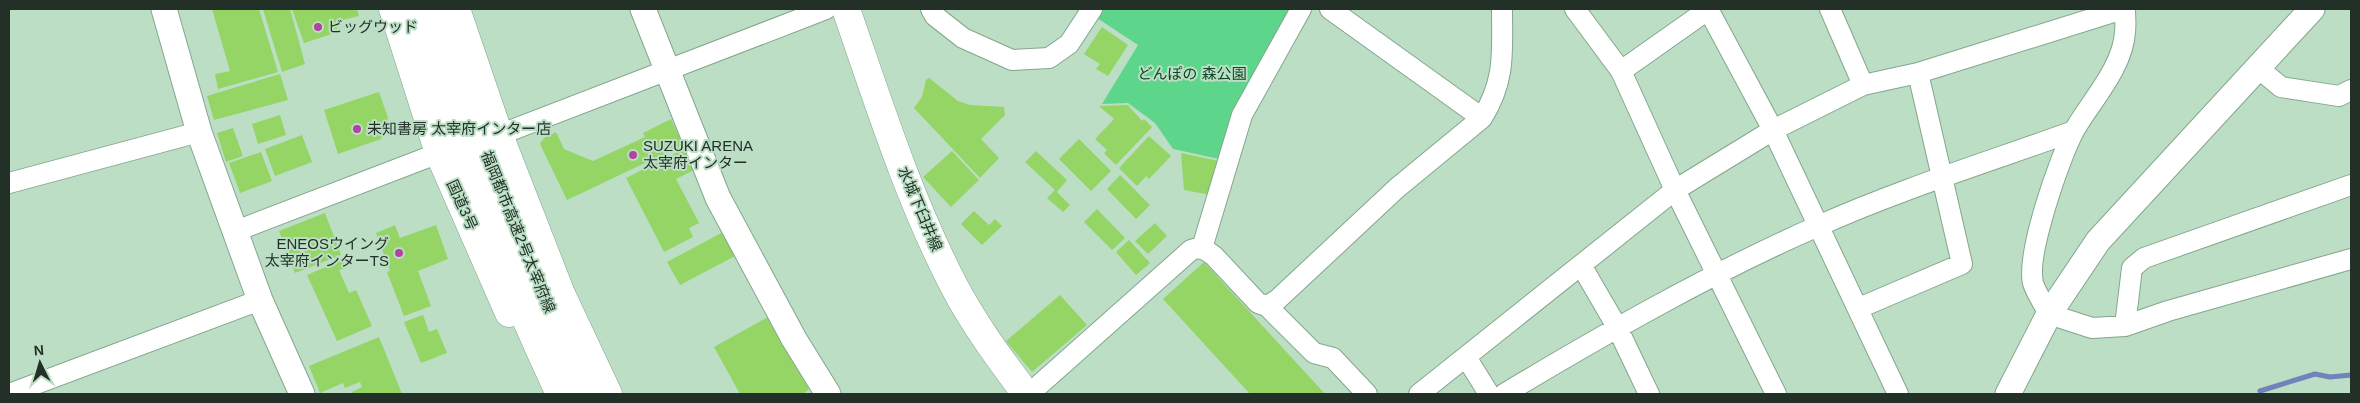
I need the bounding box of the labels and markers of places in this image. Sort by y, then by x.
place label: ビッグウッド [328,18,418,35]
marker: ビッグウッド [312,21,324,33]
place label: 未知書房 太宰府インター店 [367,120,551,137]
marker: 未知書房 太宰府インター店 [351,123,363,135]
place label: SUZUKI ARENA 太宰府インター [643,137,753,171]
marker: SUZUKI ARENA 太宰府インター [627,149,639,161]
place label: ENEOSウイング 太宰府インターTS [265,235,389,269]
marker: ENEOSウイング 太宰府インターTS [393,247,405,259]

